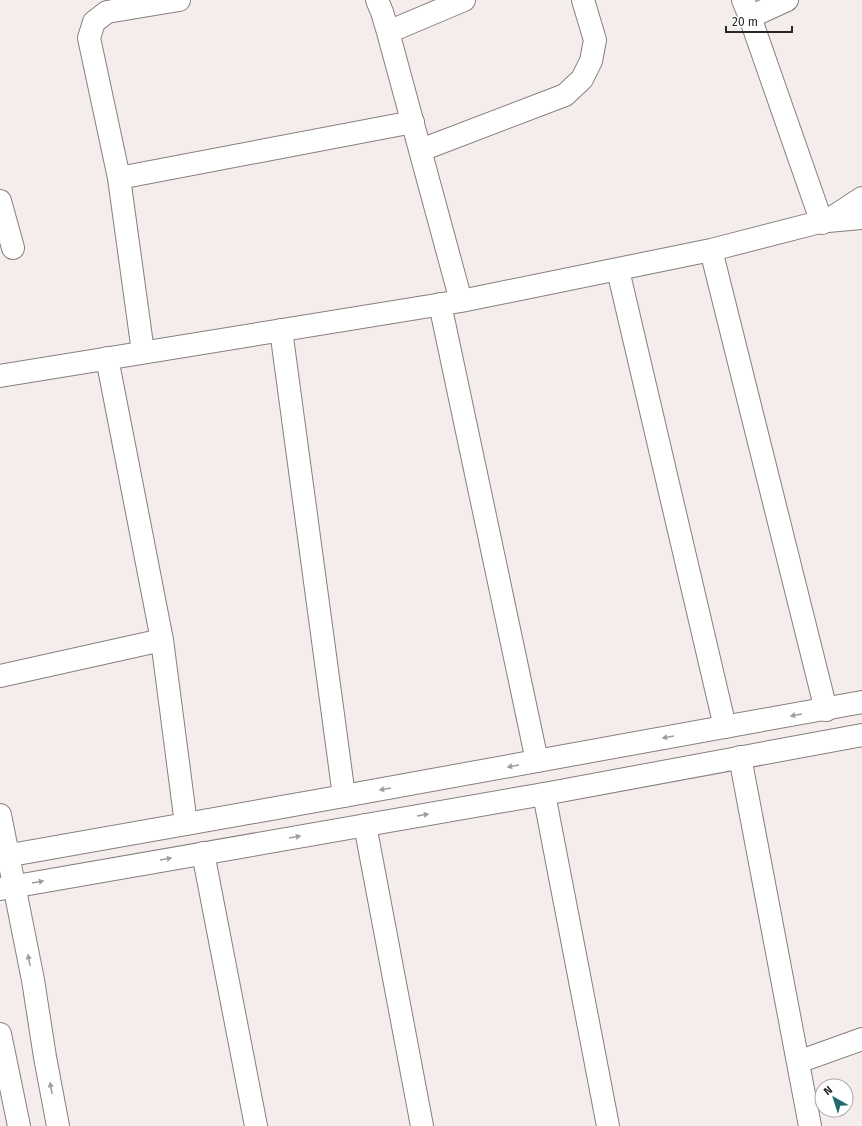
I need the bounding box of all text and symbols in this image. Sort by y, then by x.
scale bar [726,8,792,34]
text: 20 m [732,15,758,29]
one-way arrow [790,712,802,718]
one-way arrow [662,735,674,741]
one-way arrow [507,763,519,769]
one-way arrow [379,786,391,792]
one-way arrow [417,812,429,818]
one-way arrow [288,834,301,840]
one-way arrow [160,856,173,862]
one-way arrow [32,878,44,884]
one-way arrow [26,953,32,966]
north arrow [814,1078,854,1118]
one-way arrow [47,1082,53,1094]
text: N [821,1083,835,1098]

